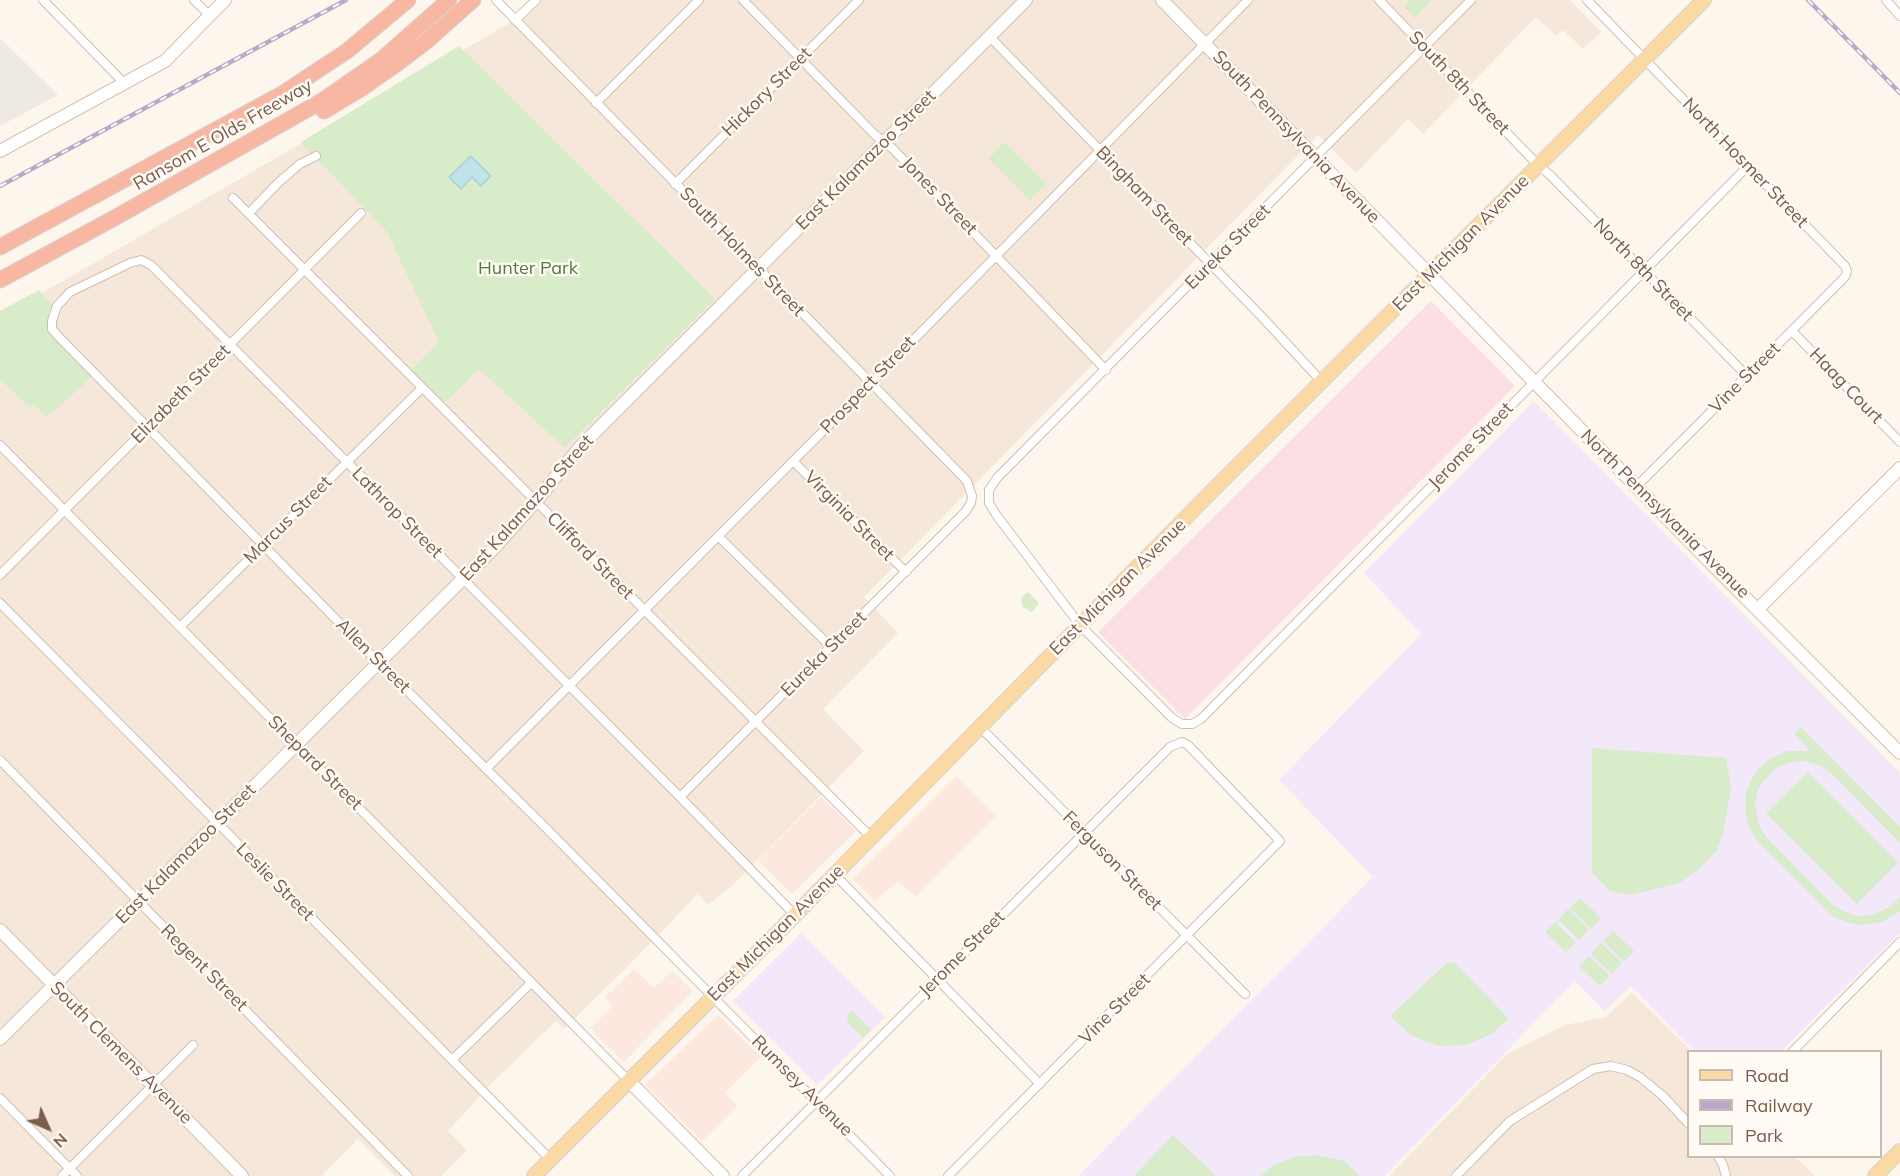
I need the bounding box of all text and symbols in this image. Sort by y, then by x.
street label: South 8th Street [1404,27,1514,139]
street label: Hickory Street [718,43,816,141]
street label: South Pennsylvania Avenue [1208,46,1384,228]
street label: Ransom E Olds Freeway [130,75,316,195]
street label: East Kalamazoo Street [791,85,941,235]
street label: North Hosmer Street [1678,94,1812,232]
street label: Bingham Street [1091,142,1197,250]
street label: Jones Street [897,153,981,239]
street label: East Michigan Avenue [1388,170,1534,316]
street label: South Holmes Street [675,183,809,321]
street label: Eureka Street [1181,200,1275,294]
street label: North 8th Street [1589,214,1697,326]
park label: Hunter Park [478,258,578,280]
street label: Prospect Street [816,332,920,438]
street label: Vine Street [1705,338,1785,418]
street label: Elizabeth Street [127,340,235,448]
street label: Haag Court [1805,344,1887,428]
street label: Jerome Street [1424,398,1518,494]
street label: North Pennsylvania Avenue [1576,425,1754,603]
street label: East Kalamazoo Street [456,430,598,586]
street label: Lathrop Street [347,463,447,563]
street label: Virginia Street [799,466,899,566]
street label: Marcus Street [240,472,336,568]
street label: Clifford Street [542,508,638,604]
street label: East Michigan Avenue [1045,514,1191,660]
street label: Eureka Street [777,607,871,701]
street label: Allen Street [331,614,415,698]
street label: Shepard Street [263,711,367,815]
street label: East Kalamazoo Street [111,779,261,929]
street label: Ferguson Street [1058,807,1166,915]
street label: Leslie Street [232,839,318,925]
street label: East Michigan Avenue [703,860,849,1006]
street label: Jerome Street [915,907,1009,1001]
street label: Regent Street [156,920,252,1016]
street label: Vine Street [1075,969,1155,1049]
street label: South Clemens Avenue [45,977,197,1129]
street label: Rumsey Avenue [747,1031,857,1141]
legend [1687,1050,1882,1158]
text: Road [1745,1064,1789,1087]
text: Railway [1745,1094,1813,1117]
north arrow [18,1098,78,1158]
text: Park [1745,1124,1783,1147]
text: N [49,1129,72,1152]

